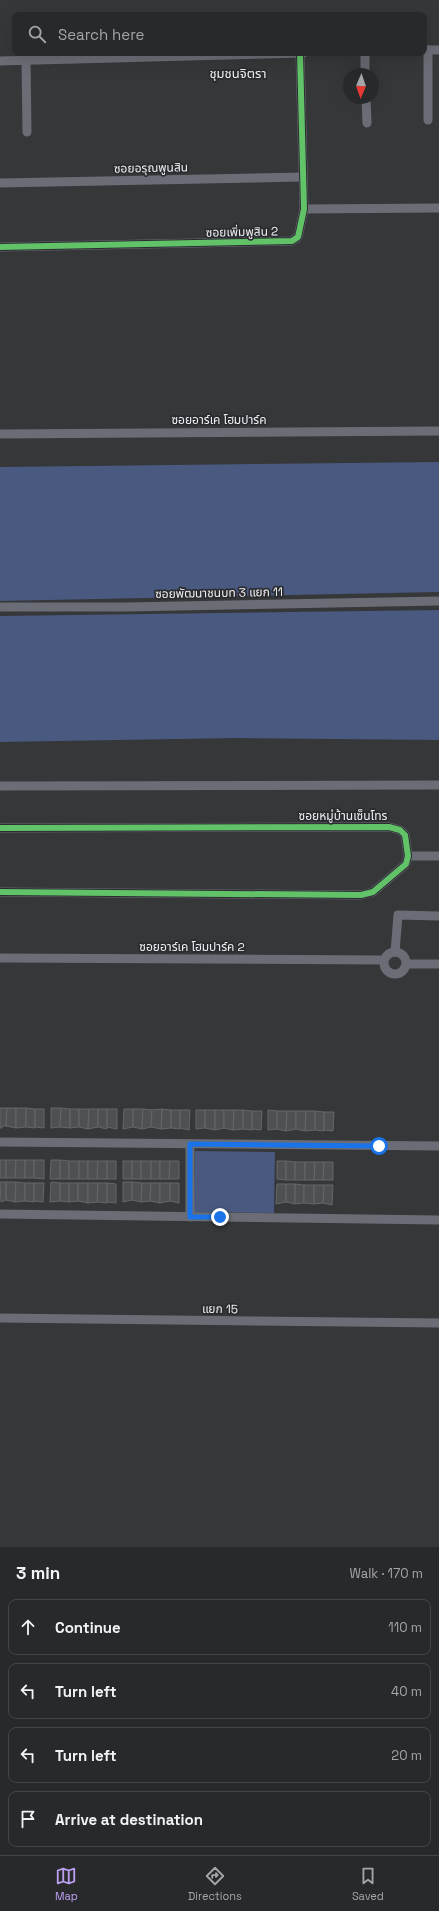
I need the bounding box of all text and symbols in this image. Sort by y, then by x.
search box [12,12,427,56]
icon: search [26,23,48,45]
text: Search here [58,25,144,44]
district label: ชุมชนจิตรา [209,65,267,82]
north arrow [343,68,379,104]
street label: ซอยอรุณพูนสิน [114,159,188,177]
street label: ซอยเพิ่มพูสิน 2 [206,223,278,241]
street label: ซอยอาร์เค โฮมปาร์ค [171,412,267,428]
street label: ซอยพัฒนาชนบท 3 แยก 11 [155,584,283,602]
street label: ซอยหมู่บ้านเซ็นโทร [299,808,388,824]
street label: ซอยอาร์เค โฮมปาร์ค 2 [139,939,245,955]
route start [370,1137,388,1155]
route end [211,1208,229,1226]
street label: แยก 15 [202,1301,238,1317]
text: 3 min [16,1562,60,1584]
text: Walk · 170 m [349,1565,423,1582]
icon: ahead [17,1616,39,1638]
text: Continue [55,1618,121,1637]
text: 110 m [388,1619,422,1636]
icon: left [17,1680,39,1702]
text: Turn left [55,1682,117,1701]
text: 40 m [391,1683,422,1700]
icon: left [17,1744,39,1766]
text: Turn left [55,1746,117,1765]
text: 20 m [391,1747,422,1764]
icon: arrive [17,1808,39,1830]
text: Arrive at destination [55,1810,203,1829]
tab: Map [55,1865,78,1903]
tab: Directions [188,1865,242,1903]
tab: Saved [352,1865,384,1903]

